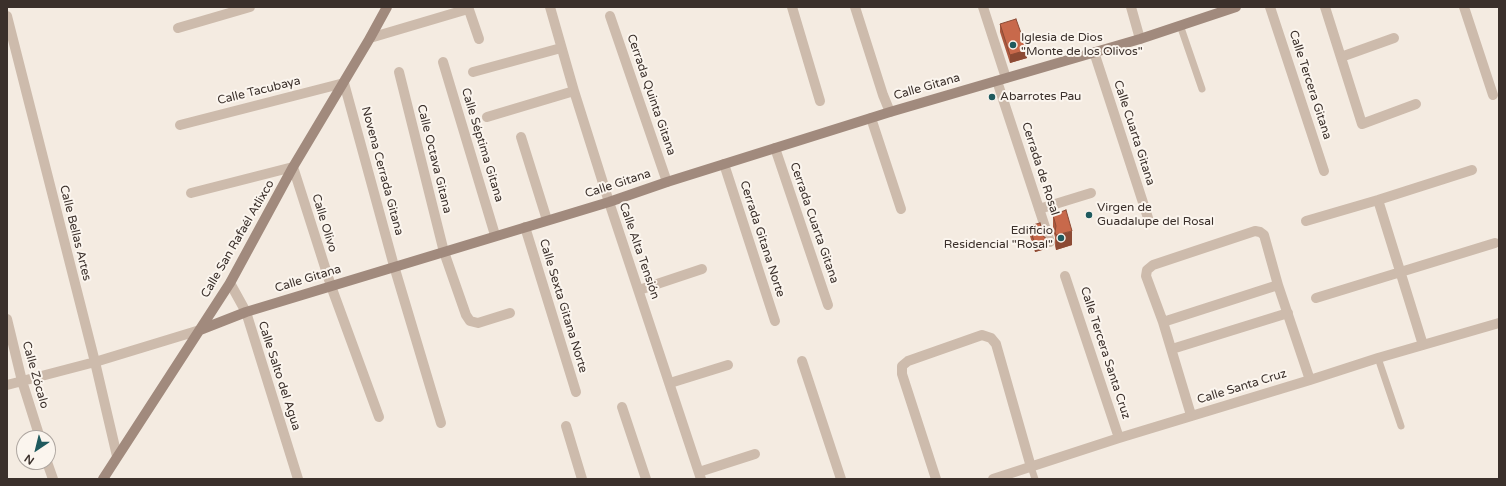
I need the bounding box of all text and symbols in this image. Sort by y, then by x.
street label: Calle Tercera Gitana [1286,29,1334,141]
place label: Iglesia de Dios "Monte de los Olivos" [1021,31,1143,59]
street label: Cerrada Quinta Gitana [623,32,679,158]
marker: Iglesia de Dios "Monte de los Olivos" [1008,40,1018,50]
street label: Calle Gitana [892,71,962,103]
street label: Calle Tacubaya [216,74,302,108]
street label: Calle Cuarta Gitana [1110,79,1158,187]
street label: Calle Séptima Gitana [458,86,506,204]
place label: Abarrotes Pau [1000,90,1081,104]
marker: Abarrotes Pau [987,92,997,102]
street label: Calle Octava Gitana [414,103,454,215]
street label: Novena Cerrada Gitana [358,105,406,237]
street label: Cerrada de Rosal [1018,121,1062,217]
street label: Cerrada Cuarta Gitana [787,161,841,285]
street label: Calle Gitana [583,167,653,201]
street label: Calle San Rafaél Atlixco [198,177,278,301]
street label: Cerrada Gitana Norte [736,179,788,299]
street label: Calle Bellas Artes [56,184,94,282]
street label: Calle Olivo [308,192,340,254]
street label: Calle Alta Tensión [616,201,662,301]
place label: Virgen de Guadalupe del Rosal [1097,201,1214,229]
marker: Virgen de Guadalupe del Rosal [1084,210,1094,220]
place label: Edificio Residencial "Rosal" [944,224,1053,252]
marker: Edificio Residencial "Rosal" [1056,233,1066,243]
street label: Calle Sexta Gitana Norte [536,237,590,375]
street label: Calle Gitana [273,262,343,296]
street label: Calle Tercera Santa Cruz [1077,285,1133,421]
street label: Calle Salto del Agua [255,320,303,432]
street label: Calle Zócalo [19,340,51,410]
street label: Calle Santa Cruz [1195,367,1289,407]
north arrow [16,430,56,470]
text: N [22,452,37,467]

